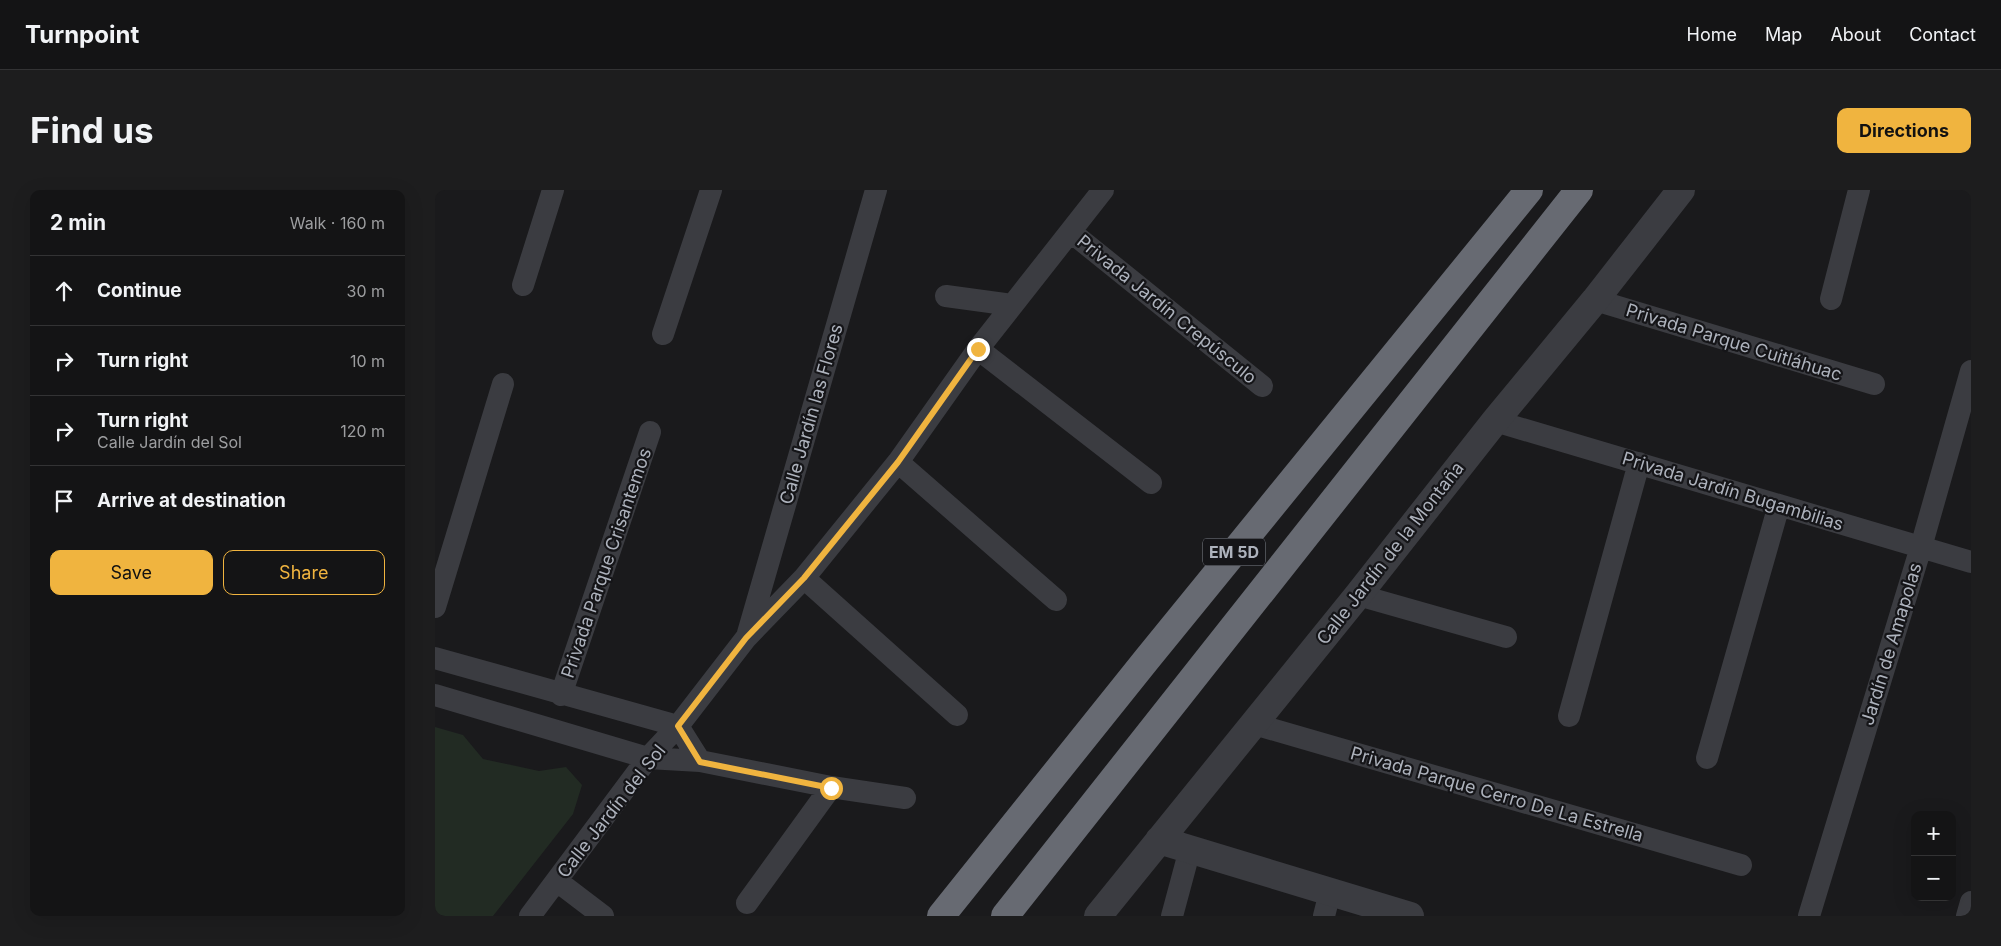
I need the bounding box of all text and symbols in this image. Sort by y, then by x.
text: Turnpoint [25,20,139,49]
text: Home [1687,24,1737,45]
text: Map [1765,24,1802,45]
text: About [1830,24,1881,45]
text: Contact [1909,24,1976,45]
button: Directions [1837,108,1971,153]
text: Find us [30,109,154,151]
text: 2 min [50,210,106,235]
text: Walk · 160 m [290,213,385,233]
street label: Privada Jardín Crepúsculo [1073,230,1261,388]
icon: ahead [50,277,78,305]
text: Continue [97,279,182,302]
text: 30 m [347,281,385,301]
street label: Privada Parque Cuitláhuac [1623,299,1845,385]
street label: Calle Jardín las Flores [775,321,847,507]
route end [967,338,990,361]
icon: right [50,347,78,375]
text: Turn right [97,349,188,372]
text: 10 m [350,351,385,371]
text: Turn right [97,409,188,432]
icon: right [50,417,78,445]
text: 120 m [340,421,385,441]
text: Calle Jardín del Sol [97,432,242,452]
street label: Privada Parque Crisantemos [557,445,655,681]
street label: Privada Jardín Bugambilias [1620,447,1846,535]
street label: Calle Jardín de la Montaña [1312,457,1468,649]
icon: arrive [50,487,78,515]
text: Arrive at destination [97,489,286,512]
road number: EM 5D [1203,538,1265,566]
button: Save [50,550,213,595]
button: Share [223,550,385,595]
street label: Jardín de Amapolas [1856,560,1926,728]
street label: Calle Jardín del Sol [553,740,669,882]
street label: Privada Parque Cerro De La Estrella [1348,742,1646,846]
route start [820,777,843,800]
map controls [1911,811,1956,901]
button: + [1911,811,1956,856]
button: − [1911,856,1956,901]

